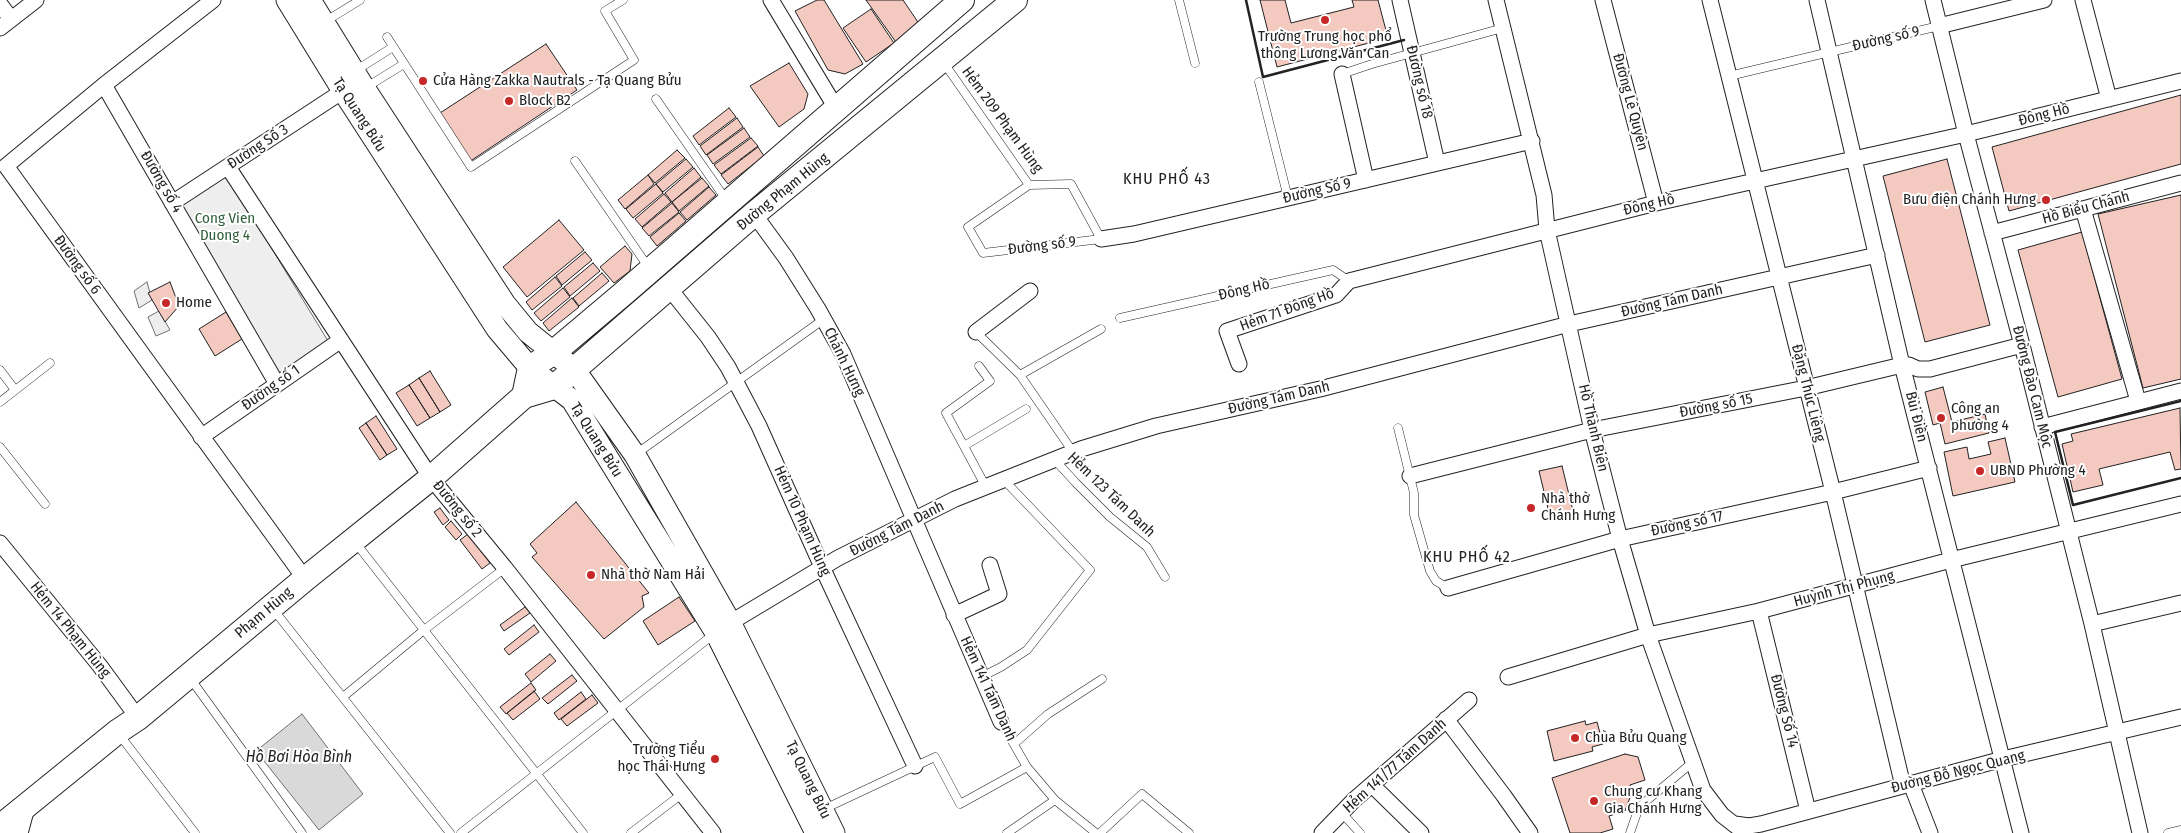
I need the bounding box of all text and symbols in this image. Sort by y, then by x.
marker: Trường Trung học phổ thông Lương Văn Can [1319,14,1331,26]
street label: Đường số 9 [1851,23,1921,55]
place label: Trường Trung học phổ thông Lương Văn Can [1258,28,1392,63]
street label: Đường số 18 [1402,44,1436,120]
street label: Đường Lê Quyên [1608,51,1652,153]
street label: Hẻm 209 Phạm Hùng [958,64,1046,176]
place label: Cửa Hàng Zakka Nautrals - Tạ Quang Bửu [433,72,682,90]
street label: Tạ Quang Bửu [328,75,390,155]
marker: Cửa Hàng Zakka Nautrals - Tạ Quang Bửu [417,75,429,87]
place label: Block B2 [519,92,571,110]
marker: Block B2 [503,95,515,107]
street label: Đông Hồ [2016,100,2072,130]
street label: Đường Số 3 [224,121,292,173]
street label: Đường số 4 [136,148,186,216]
street label: Đường Phạm Hùng [733,149,833,235]
district label: KHU PHỐ 43 [1122,170,1212,190]
street label: Đường Số 9 [1281,174,1353,208]
street label: Hồ Biểu Chánh [2040,188,2132,228]
street label: Đông Hồ [1622,190,1676,220]
place label: Bưu điện Chánh Hưng [1903,191,2036,209]
marker: Bưu điện Chánh Hưng [2040,194,2052,206]
park label: Cong Vien Duong 4 [195,210,255,245]
street label: Đường số 6 [50,232,104,298]
street label: Đường số 9 [1007,233,1077,259]
street label: Đông Hồ [1217,275,1271,305]
street label: Đường Tám Danh [1619,281,1725,321]
street label: Hẻm 71 Đông Hồ [1237,285,1337,335]
place label: Home [176,294,212,312]
marker: Home [160,297,172,309]
street label: Đường Đào Cam Mộc [2008,324,2056,450]
street label: Chánh Hưng [820,325,868,399]
street label: Đặng Thúc Liêng [1787,342,1829,444]
street label: Đường số 1 [238,361,304,415]
street label: Đường Tám Danh [1226,378,1332,418]
street label: Hồ Thành Biên [1574,382,1612,474]
street label: Đường số 15 [1678,390,1754,422]
street label: Bùi Điền [1901,390,1931,444]
street label: Tạ Quang Bửu [566,399,626,481]
place label: Công an phường 4 [1951,400,2009,435]
marker: Công an phường 4 [1935,412,1947,424]
street label: Hẻm 123 Tám Danh [1064,449,1158,541]
place label: UBND Phường 4 [1990,462,2086,480]
street label: Hẻm 10 Phạm Hùng [770,463,834,579]
marker: UBND Phường 4 [1974,465,1986,477]
street label: Đường số 2 [429,477,485,541]
place label: Nhà thờ Chánh Hưng [1541,490,1615,525]
street label: Đường Tám Danh [847,497,947,561]
marker: Nhà thờ Chánh Hưng [1525,502,1537,514]
street label: Đường số 17 [1649,508,1725,540]
district label: KHU PHỐ 42 [1422,548,1512,568]
place label: Nhà thờ Nam Hải [601,566,705,584]
street label: Huỳnh Thị Phụng [1792,567,1896,611]
marker: Nhà thờ Nam Hải [585,569,597,581]
street label: Hẻm 14 Phạm Hùng [26,579,114,681]
street label: Phạm Hùng [231,584,297,642]
street label: Hẻm 141 Tám Danh [956,634,1020,744]
street label: Đường Số 14 [1766,672,1802,750]
street label: Hẻm 141/77 Tám Danh [1340,715,1450,817]
place label: Chùa Bửu Quang [1585,729,1687,747]
marker: Chùa Bửu Quang [1569,732,1581,744]
street label: Tạ Quang Bửu [781,738,835,822]
place label: Trường Tiểu học Thái Hưng [617,741,705,776]
street label: Đường Đỗ Ngọc Quang [1889,747,2027,797]
water label: Hồ Bơi Hòa Bình [246,748,352,768]
marker: Trường Tiểu học Thái Hưng [709,753,721,765]
place label: Chung cư Khang Gia Chánh Hưng [1604,783,1702,818]
marker: Chung cư Khang Gia Chánh Hưng [1588,795,1600,807]

